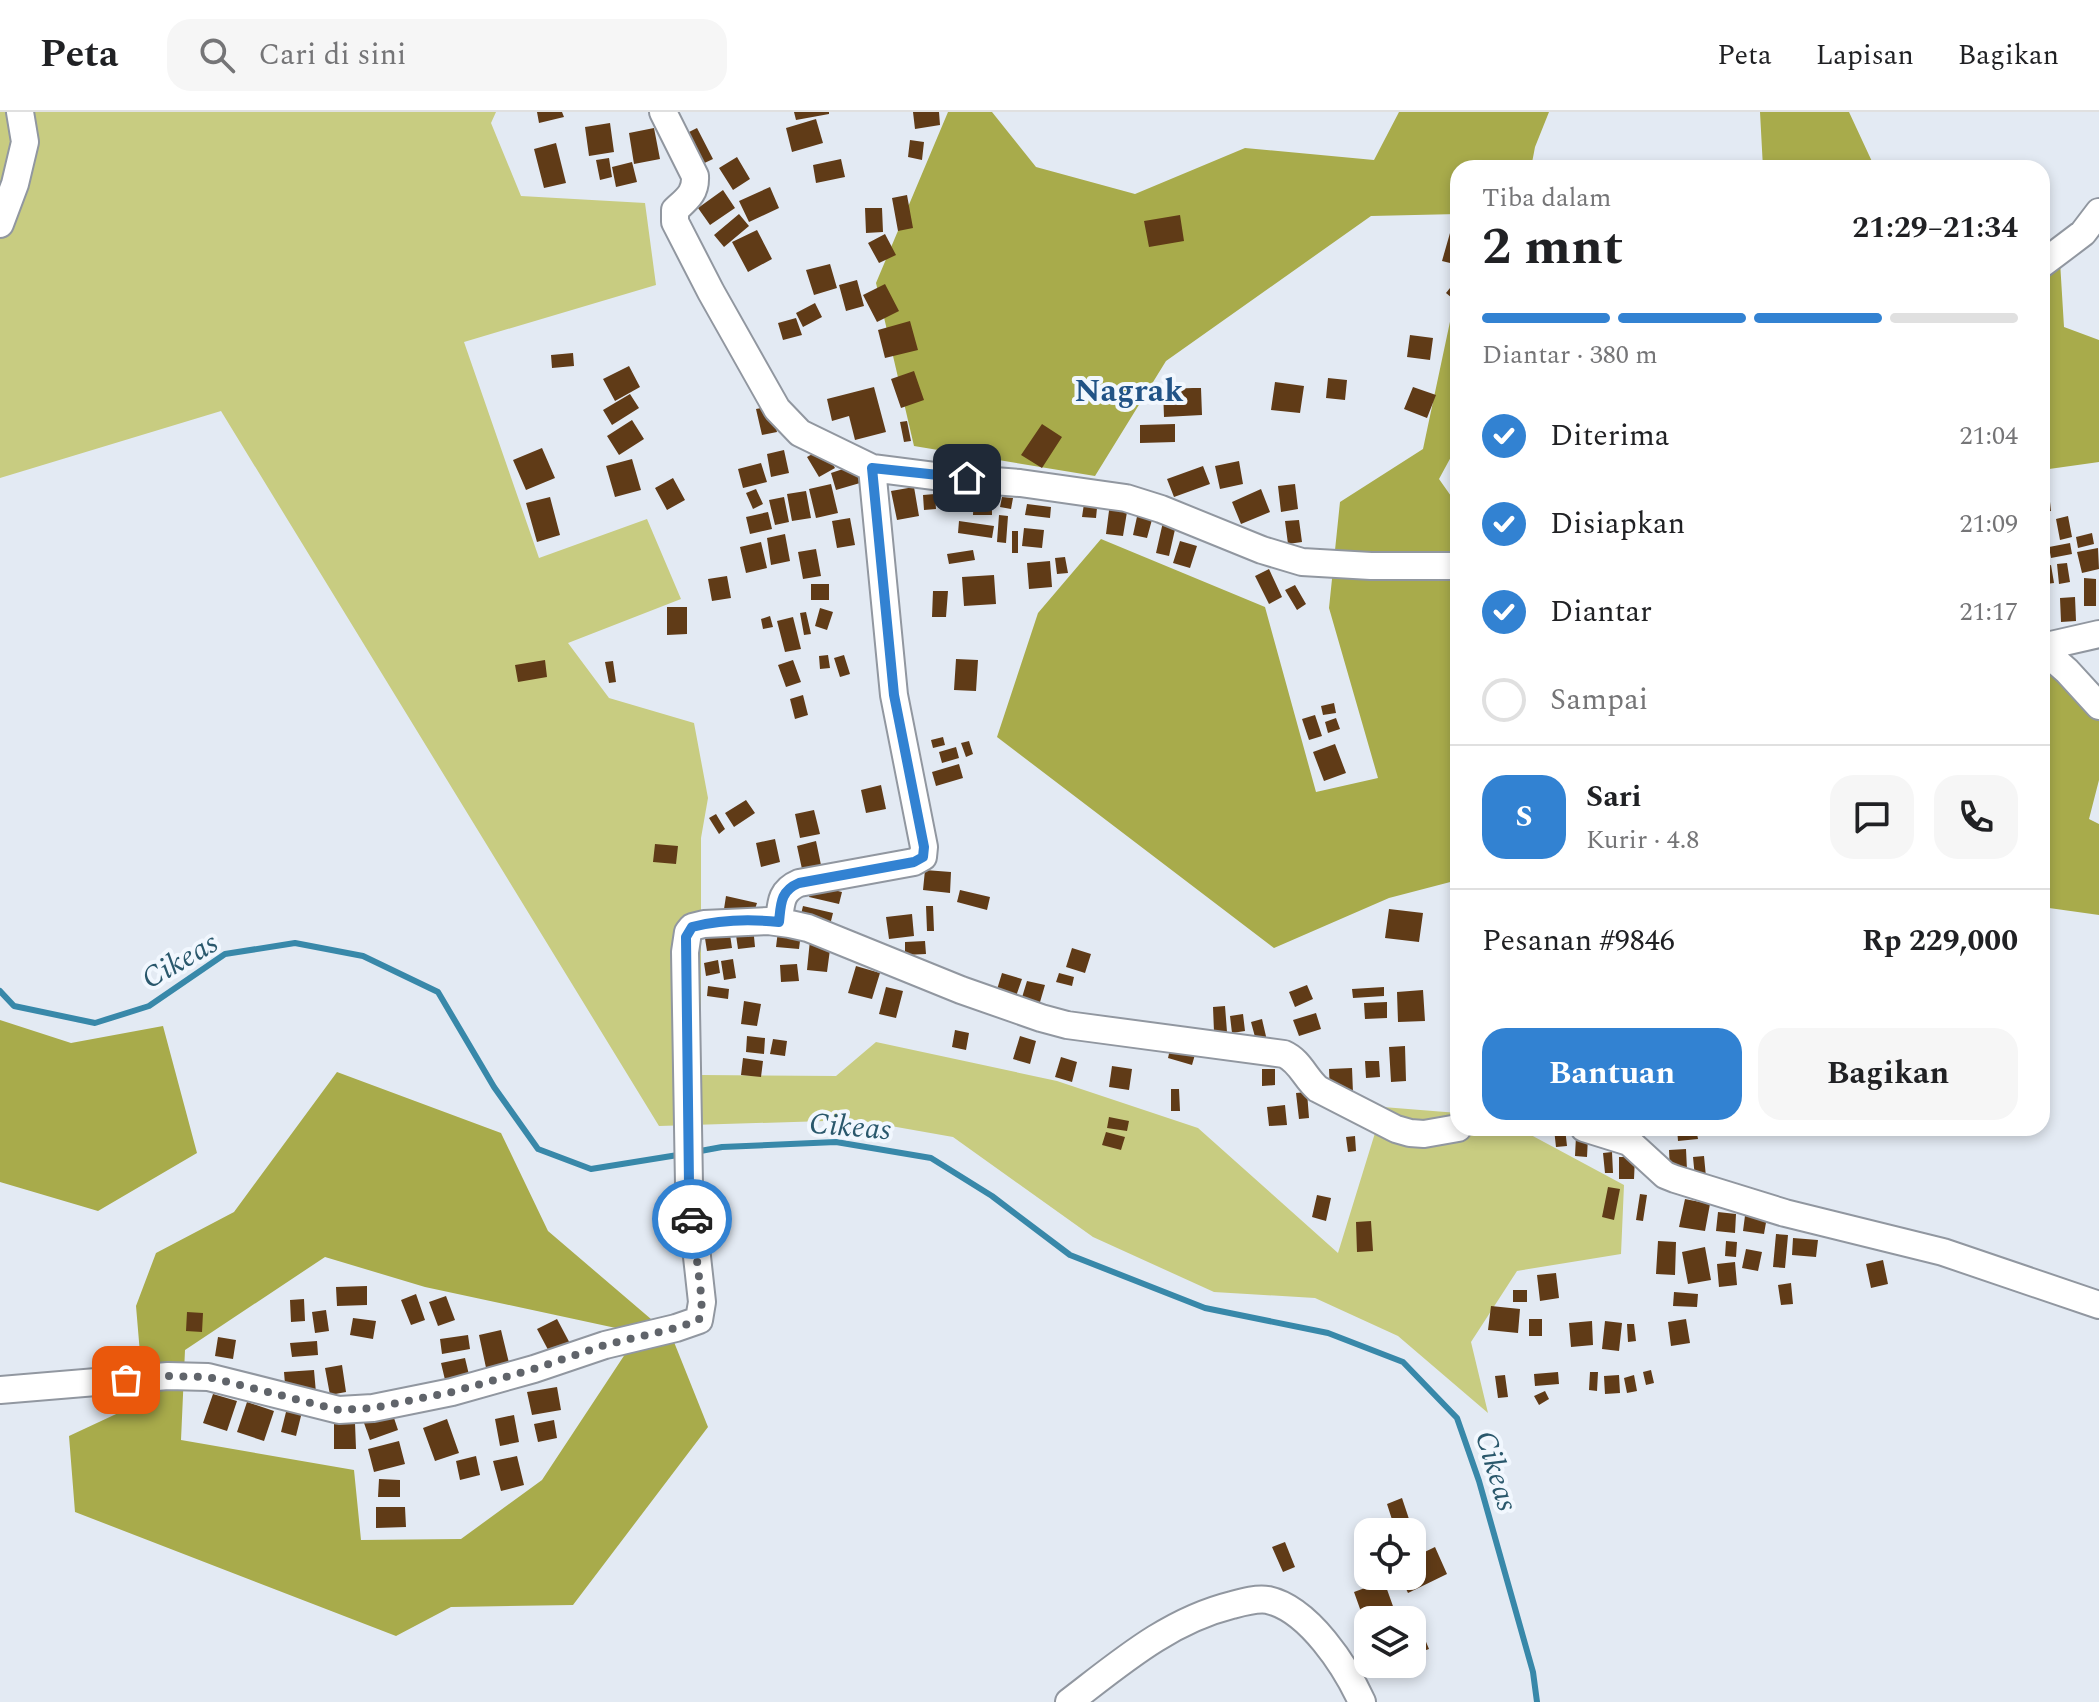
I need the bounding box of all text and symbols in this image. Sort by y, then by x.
search box [167,19,727,91]
text: Peta [40,26,119,84]
text: Cari di sini [259,32,407,78]
icon: search [195,33,239,77]
text: Peta [1717,34,1772,77]
text: Lapisan [1816,34,1914,77]
text: Bagikan [1958,34,2059,77]
text: Tiba dalam [1482,178,1611,218]
text: 21:29–21:34 [1852,205,2018,251]
text: 2 mnt [1482,208,1623,287]
text: Diantar · 380 m [1482,335,1658,375]
district label: Nagrak [1074,367,1184,416]
text: Diterima [1550,413,1669,459]
icon: check [1482,414,1526,458]
text: 21:04 [1959,416,2018,456]
pin [933,444,1001,512]
icon: home [945,456,989,500]
text: Disiapkan [1550,501,1685,547]
icon: check [1482,502,1526,546]
text: 21:09 [1959,504,2018,544]
text: Diantar [1550,589,1652,635]
icon: check [1482,590,1526,634]
text: 21:17 [1959,592,2018,632]
text: Sampai [1550,677,1648,723]
text: Sari [1586,774,1642,820]
button: chat [1830,775,1914,859]
button: phone [1934,775,2018,859]
text: S [1515,794,1533,840]
text: Kurir · 4.8 [1586,820,1699,860]
text: Pesanan #9846 [1482,918,1675,964]
text: Rp 229,000 [1862,918,2018,964]
water label: Cikeas [133,920,227,1001]
button: Bantuan [1482,1028,1742,1120]
button: Bagikan [1758,1028,2018,1120]
water label: Cikeas [807,1101,893,1154]
courier [652,1179,732,1259]
icon: car [670,1197,714,1241]
pin [92,1346,160,1414]
icon: bag [104,1358,148,1402]
water label: Cikeas [1462,1425,1530,1517]
map controls [1354,1518,1426,1678]
button: locate [1354,1518,1426,1590]
button: layers [1354,1606,1426,1678]

